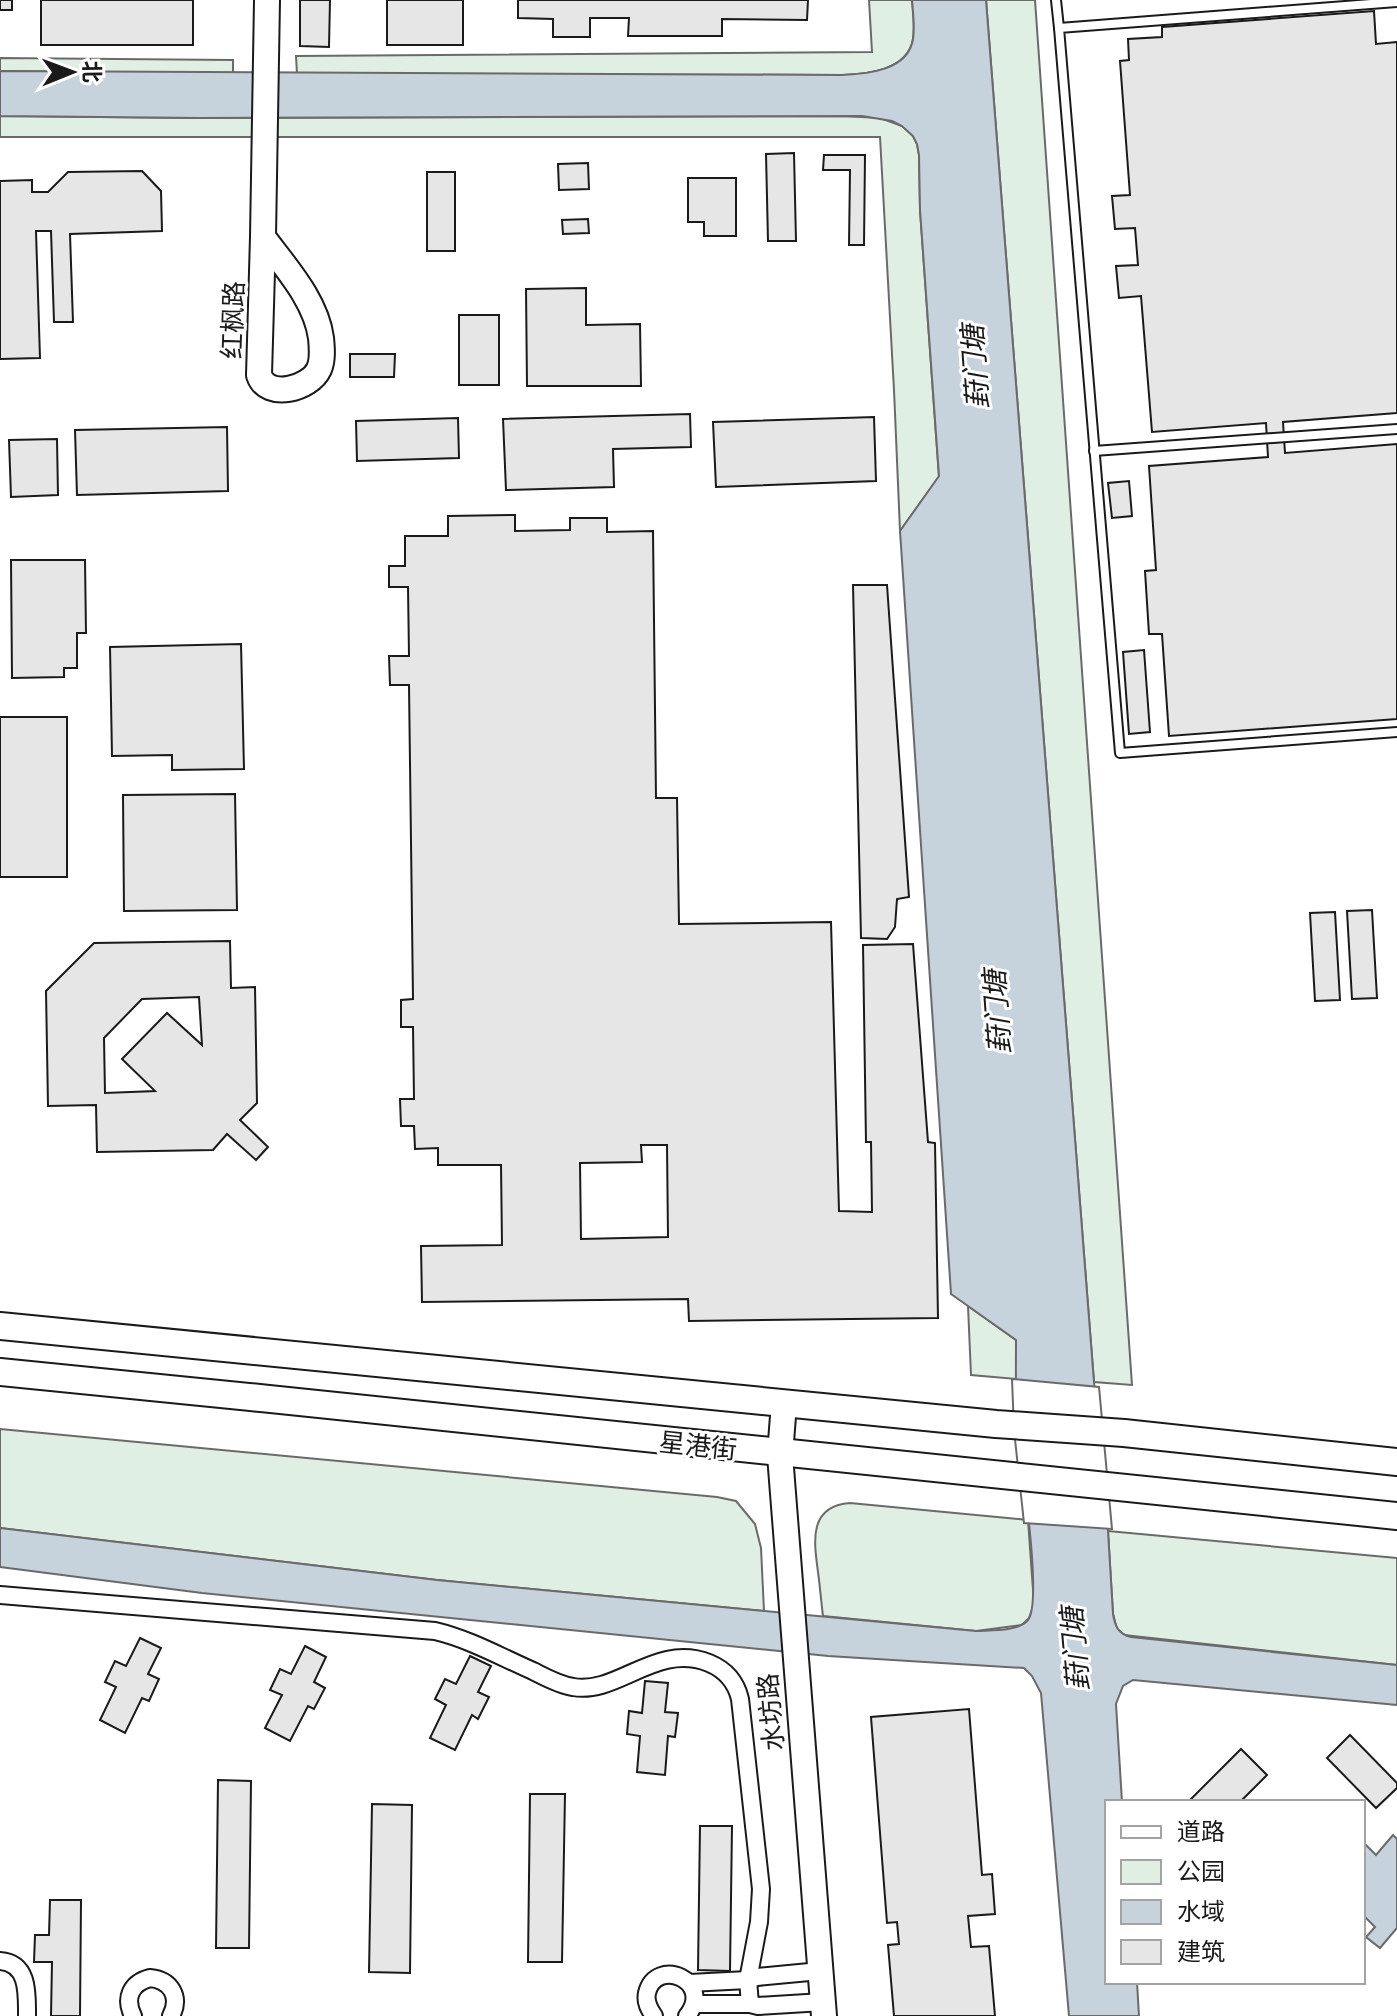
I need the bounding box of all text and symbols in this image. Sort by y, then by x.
north arrow [32,32,112,112]
text: 北 [78,60,105,83]
street label: 红枫路 [216,280,250,360]
water label: 葑门塘 [955,320,995,410]
water label: 葑门塘 [977,965,1017,1055]
street label: 星港街 [658,1426,738,1466]
water label: 葑门塘 [1054,1602,1096,1692]
street label: 水坊路 [752,1672,790,1752]
legend [1105,1800,1365,1984]
text: 道路 [1177,1817,1225,1846]
text: 公园 [1177,1857,1225,1886]
text: 水域 [1177,1897,1225,1926]
text: 建筑 [1177,1937,1225,1966]

